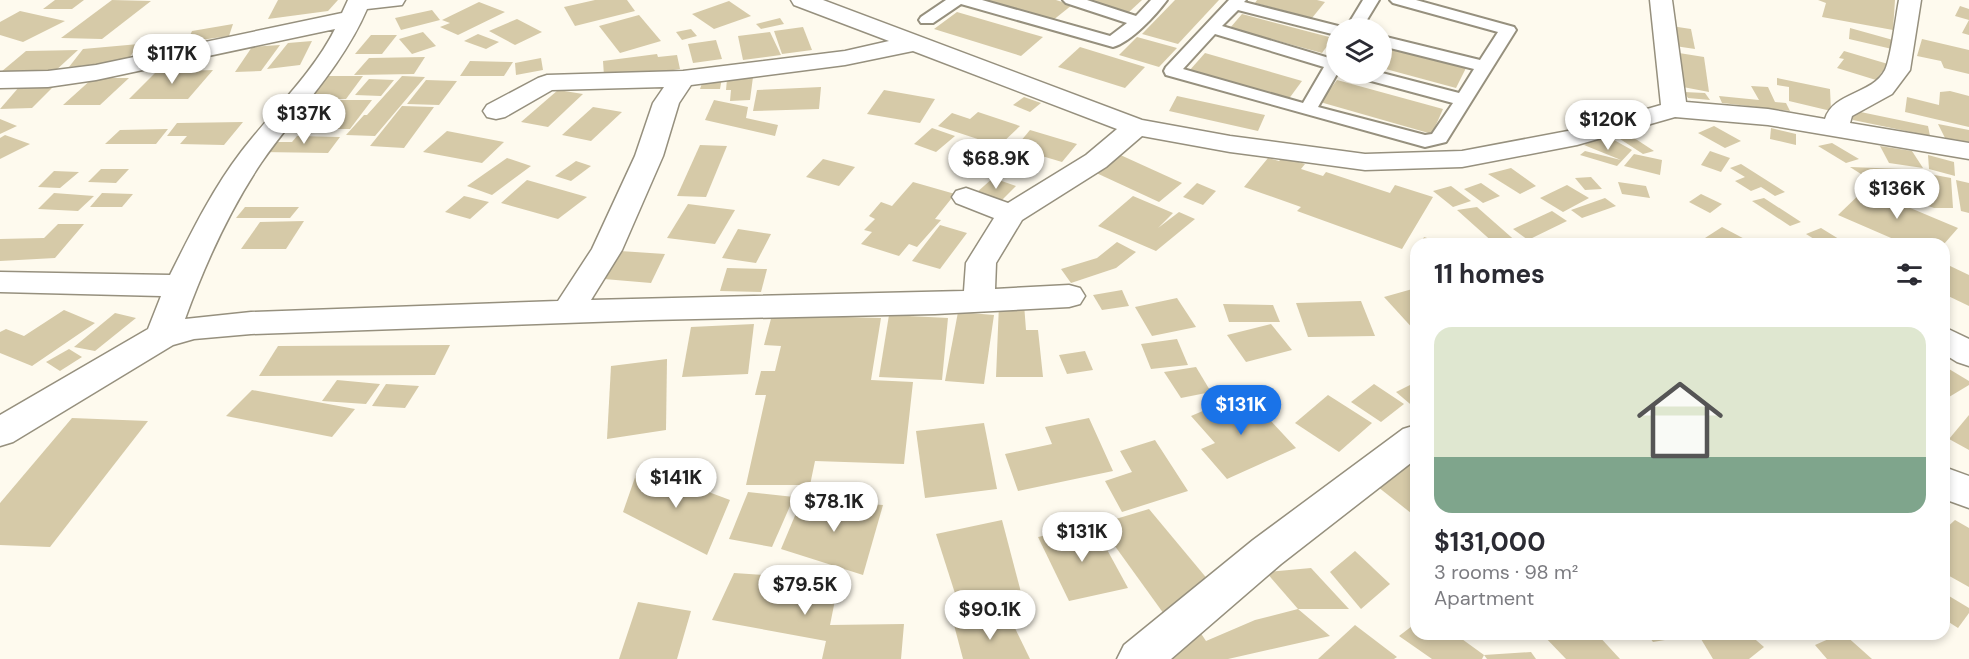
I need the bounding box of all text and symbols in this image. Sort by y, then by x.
map controls [1326,18,1392,84]
button: layers [1326,18,1392,84]
pin: $117K [130,34,214,85]
text: $117K [147,40,197,66]
pin: $137K [262,94,346,145]
text: $137K [276,100,332,126]
pin: $120K [1566,100,1650,151]
text: $120K [1579,106,1637,132]
pin: $68.9K [947,139,1045,190]
text: $68.9K [962,145,1030,171]
pin: $136K [1855,169,1939,220]
text: $136K [1868,175,1926,201]
text: 11 homes [1434,257,1545,291]
icon: filters [1893,258,1926,291]
icon: home [1626,366,1734,474]
pin: $131K [1199,385,1283,436]
text: $131K [1215,391,1267,417]
pin: $141K [634,458,718,509]
text: $141K [650,464,702,490]
pin: $78.1K [785,482,883,533]
text: $78.1K [804,488,864,514]
pin: $131K [1040,512,1124,563]
text: $131K [1056,518,1108,544]
text: $131,000 [1434,525,1545,559]
text: 3 rooms · 98 m² [1434,559,1578,585]
pin: $79.5K [756,565,854,616]
text: $79.5K [772,571,838,597]
text: Apartment [1434,585,1534,611]
pin: $90.1K [941,590,1039,641]
text: $90.1K [959,596,1021,622]

